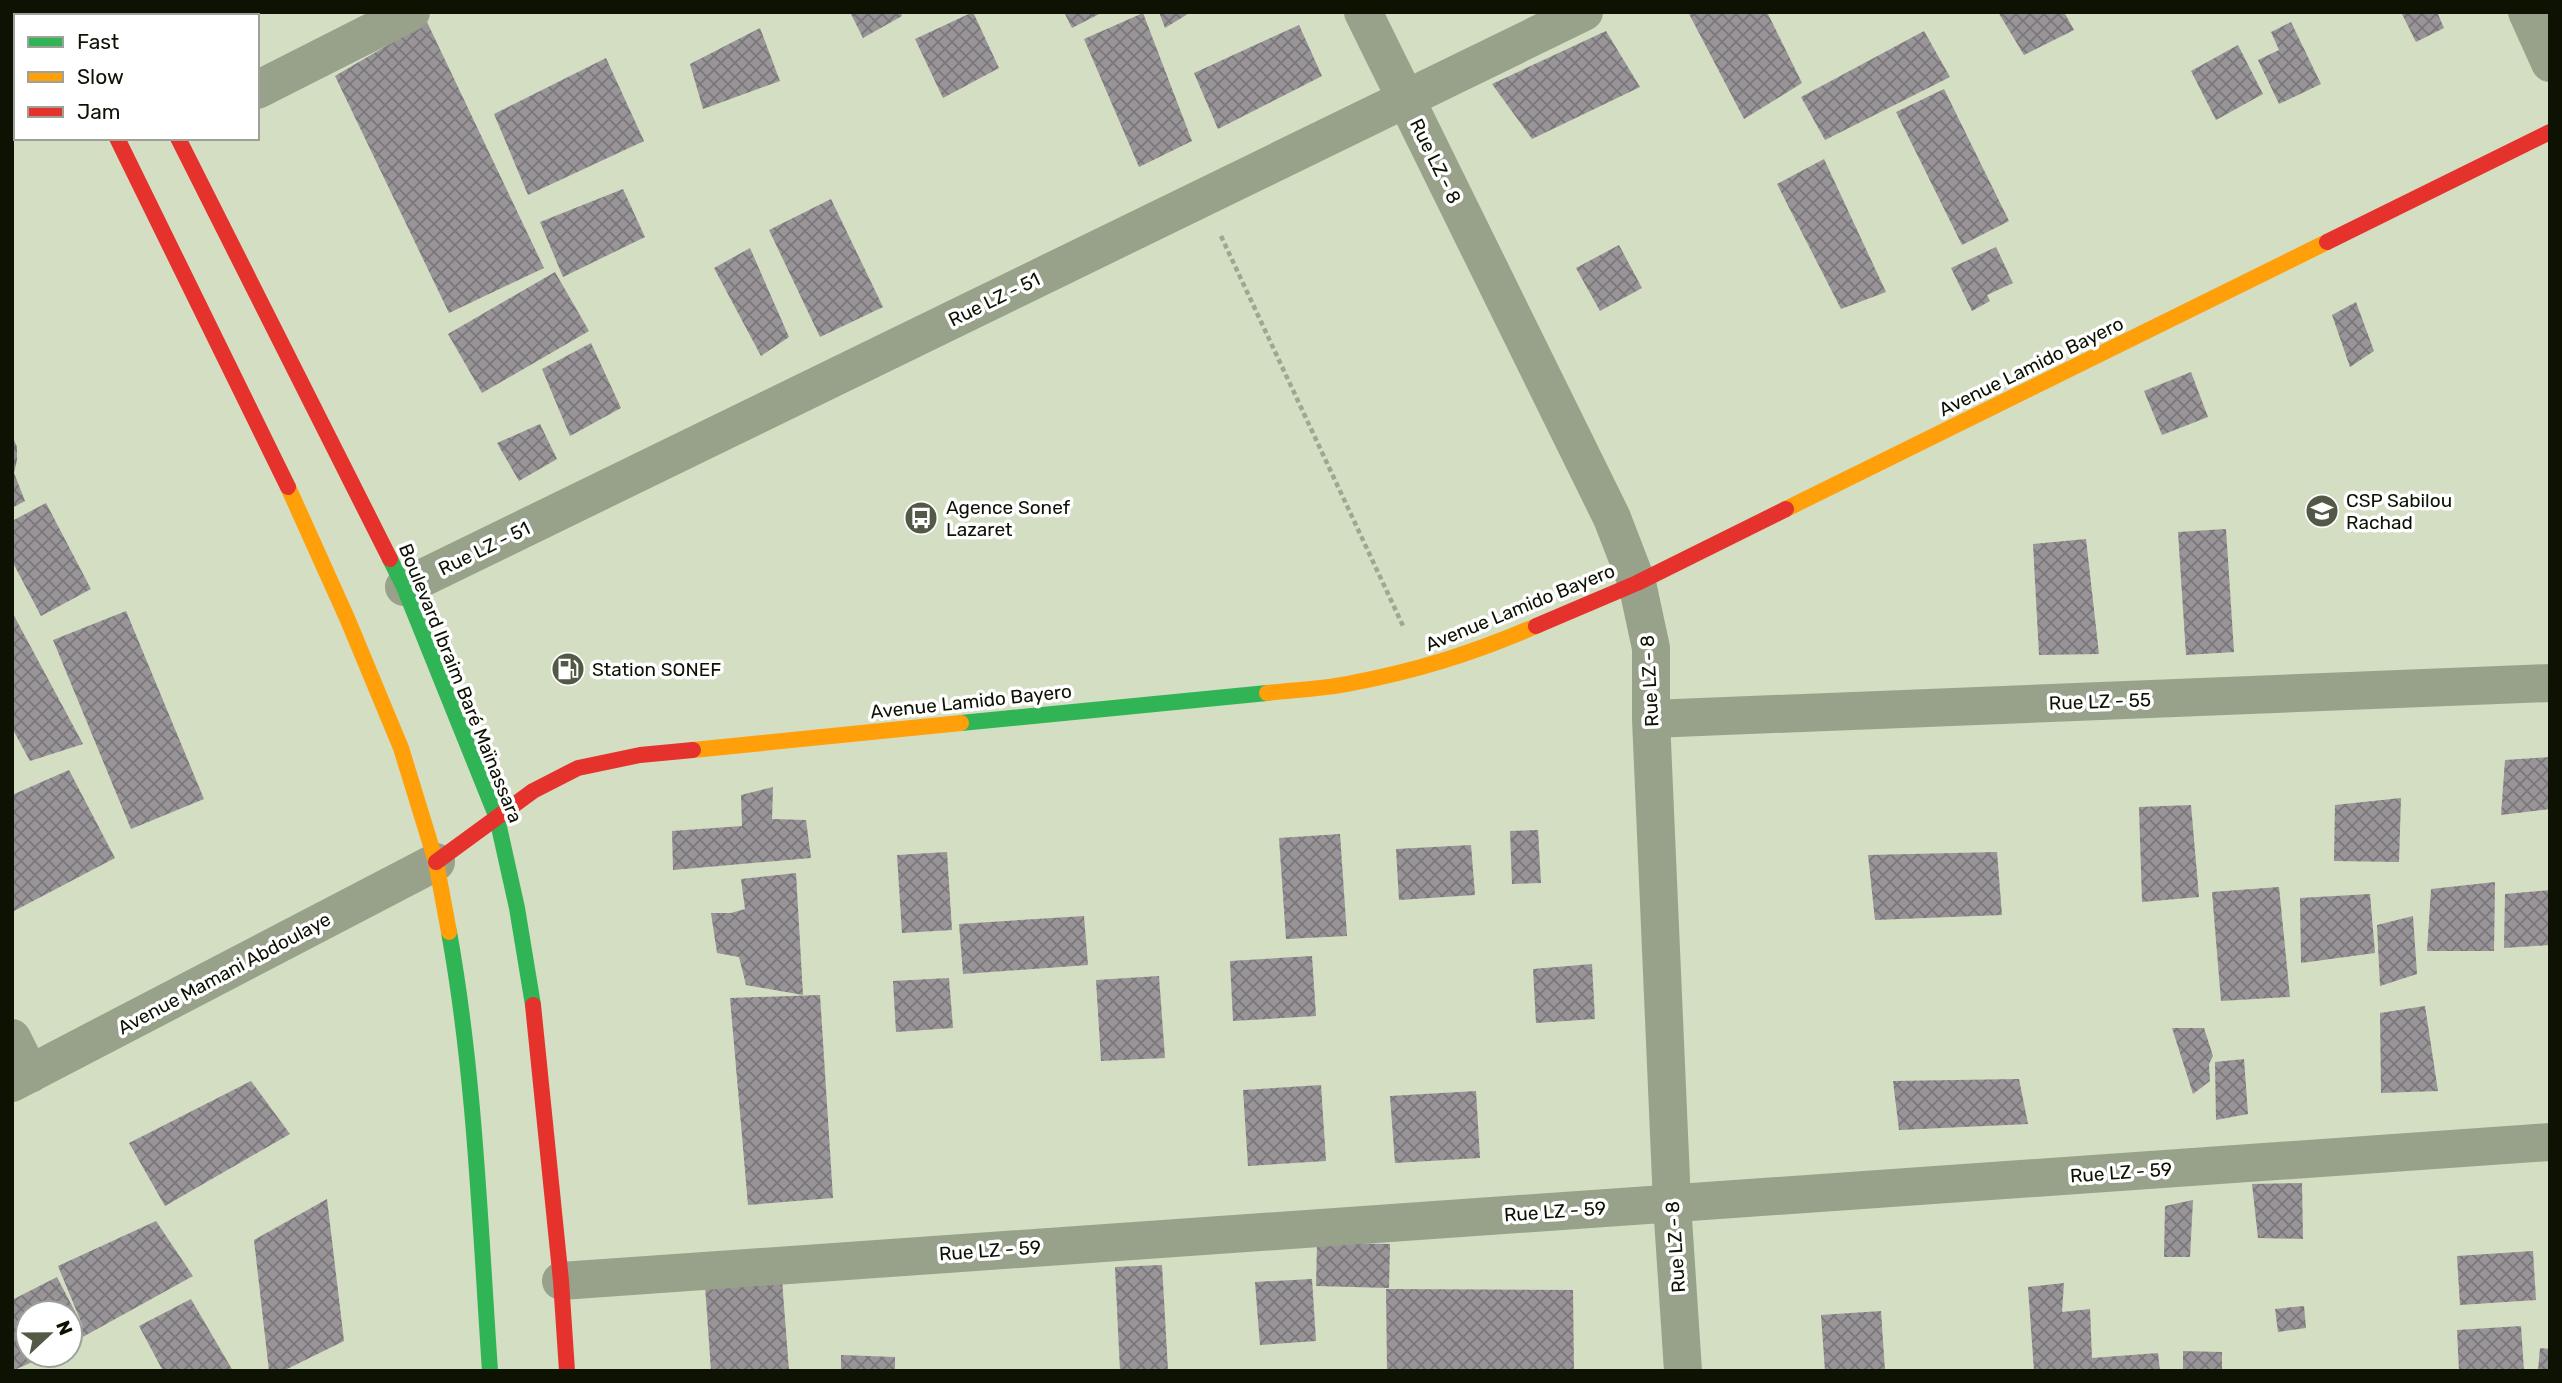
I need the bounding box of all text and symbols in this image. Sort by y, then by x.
legend [14,14,259,140]
text: Fast [77,29,119,54]
text: Slow [77,64,124,89]
text: Jam [77,99,121,124]
street label: Rue LZ - 8 [1405,115,1466,208]
street label: Rue LZ - 51 [945,267,1044,331]
street label: Avenue Lamido Bayero [1935,312,2127,421]
place label: CSP Sabilou Rachad [2346,489,2452,534]
school or university icon: CSP Sabilou Rachad [2303,492,2341,530]
place label: Agence Sonef Lazaret [946,496,1071,541]
bus stop icon: Agence Sonef Lazaret [902,499,940,537]
street label: Rue LZ - 51 [435,516,534,580]
street label: Boulevard Ibraim Baré Maïnassara [394,540,527,826]
street label: Avenue Lamido Bayero [1422,559,1618,656]
street label: Rue LZ - 8 [1636,634,1663,727]
fuel station icon: Station SONEF [549,650,587,688]
place label: Station SONEF [592,658,721,681]
street label: Avenue Lamido Bayero [869,679,1073,724]
street label: Rue LZ - 55 [2048,688,2152,715]
street label: Avenue Mamani Abdoulaye [114,907,335,1039]
street label: Rue LZ - 59 [2069,1157,2173,1188]
street label: Rue LZ - 59 [1503,1196,1607,1227]
street label: Rue LZ - 8 [1661,1200,1690,1294]
street label: Rue LZ - 59 [938,1235,1042,1266]
north arrow [14,1299,84,1369]
text: N [51,1317,78,1338]

